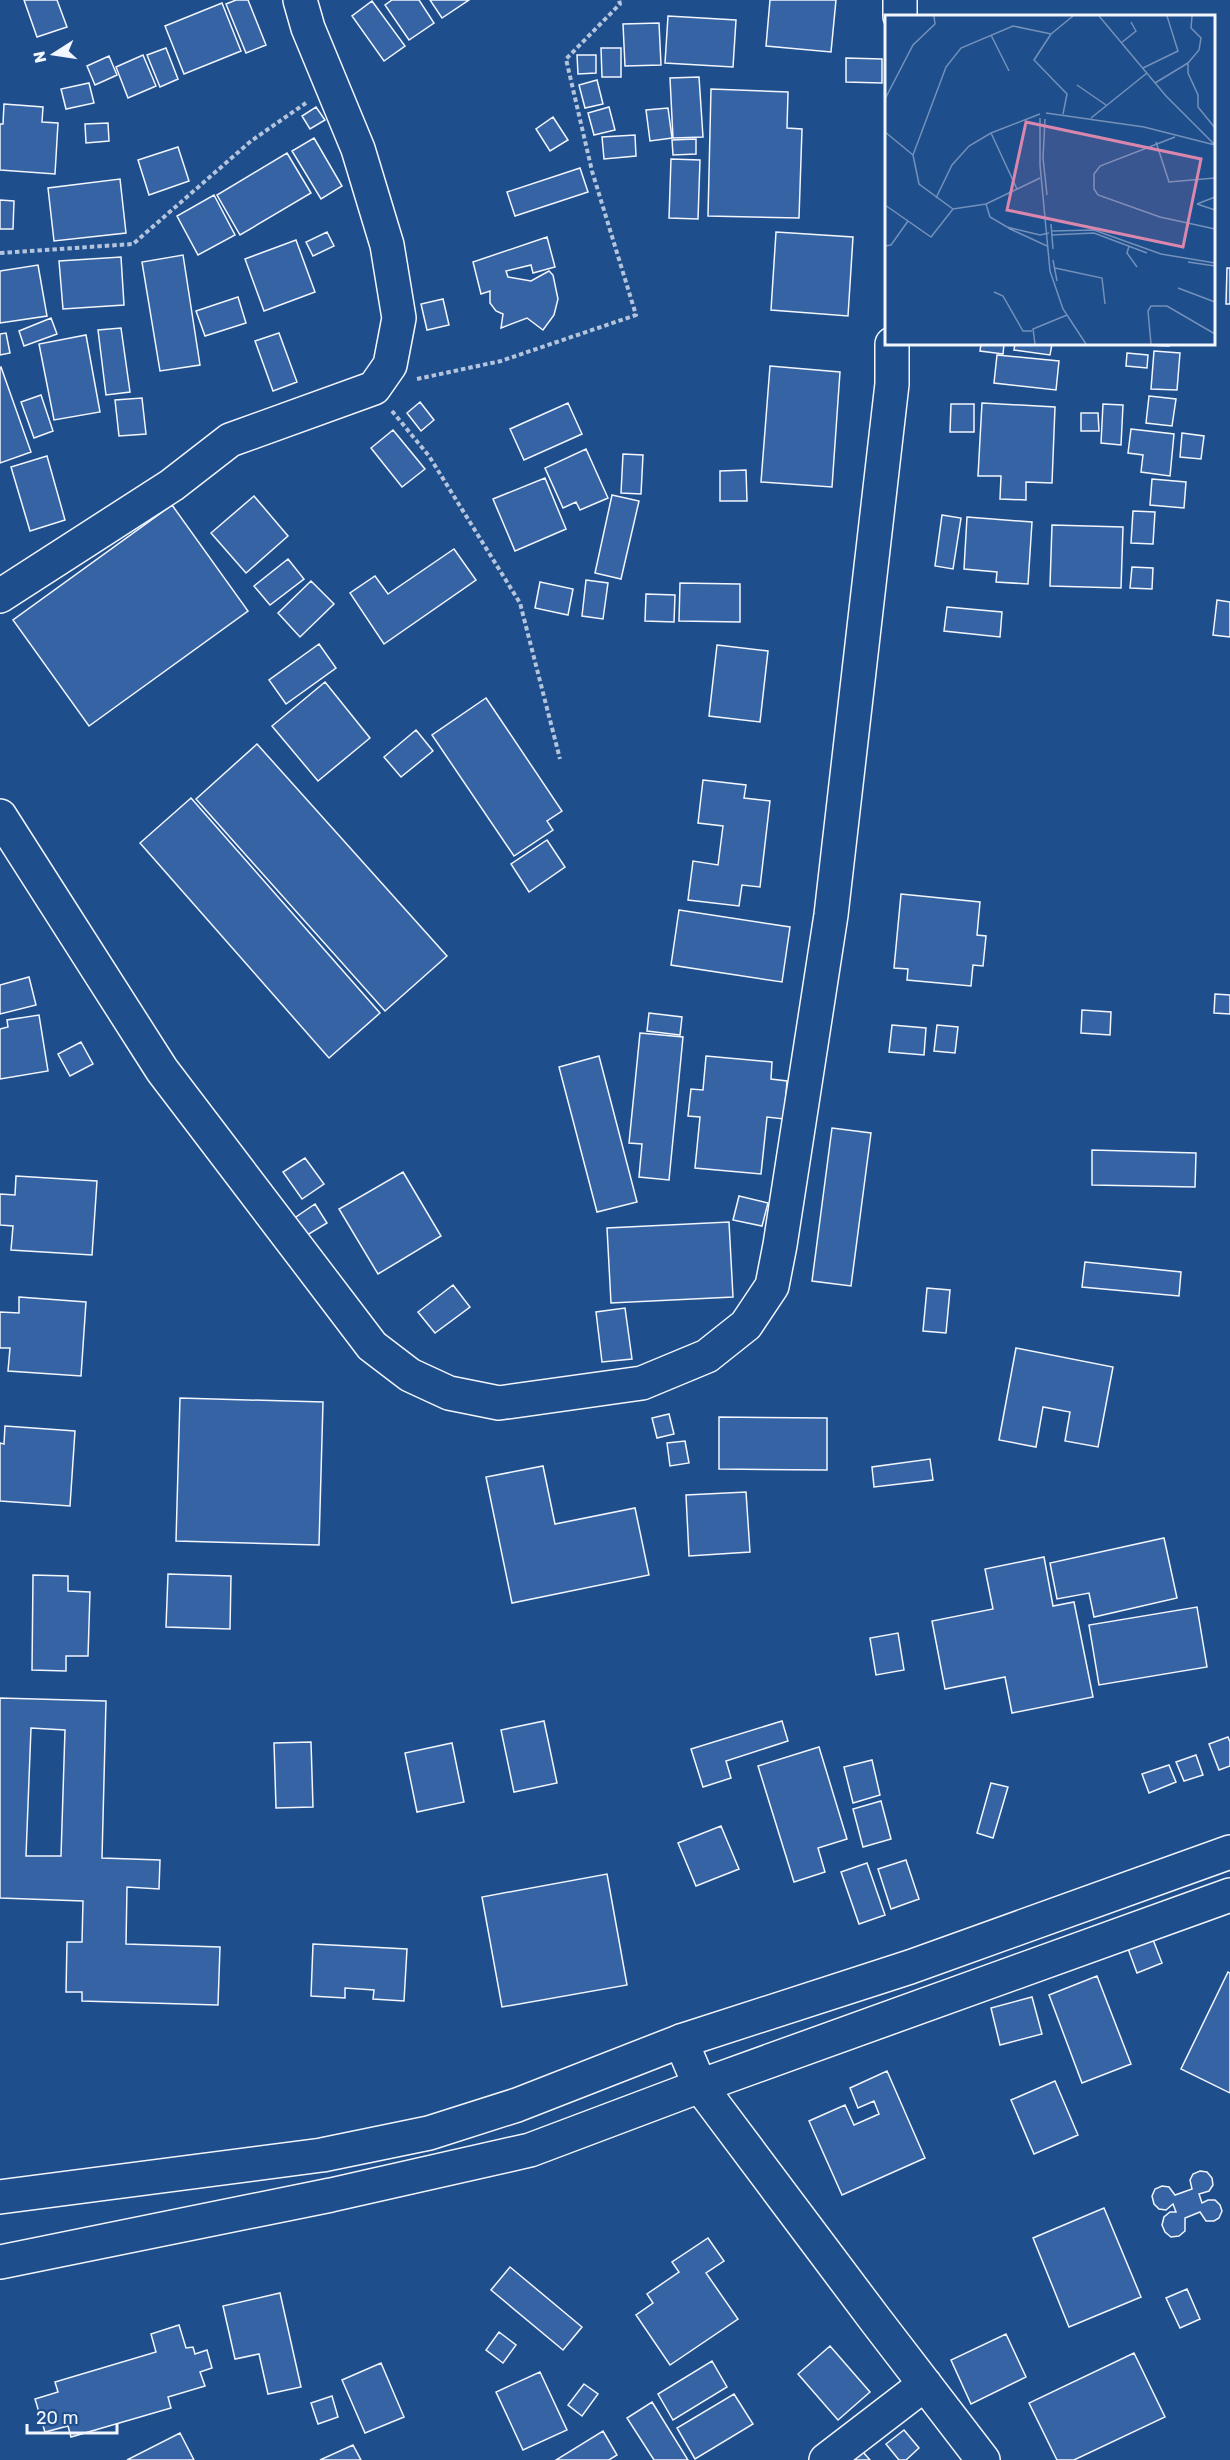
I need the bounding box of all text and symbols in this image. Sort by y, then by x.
inset map [885,15,1215,345]
north arrow [24,24,84,84]
text: N [29,49,50,65]
scale bar [27,2397,117,2435]
text: 20 m [36,2407,78,2429]

